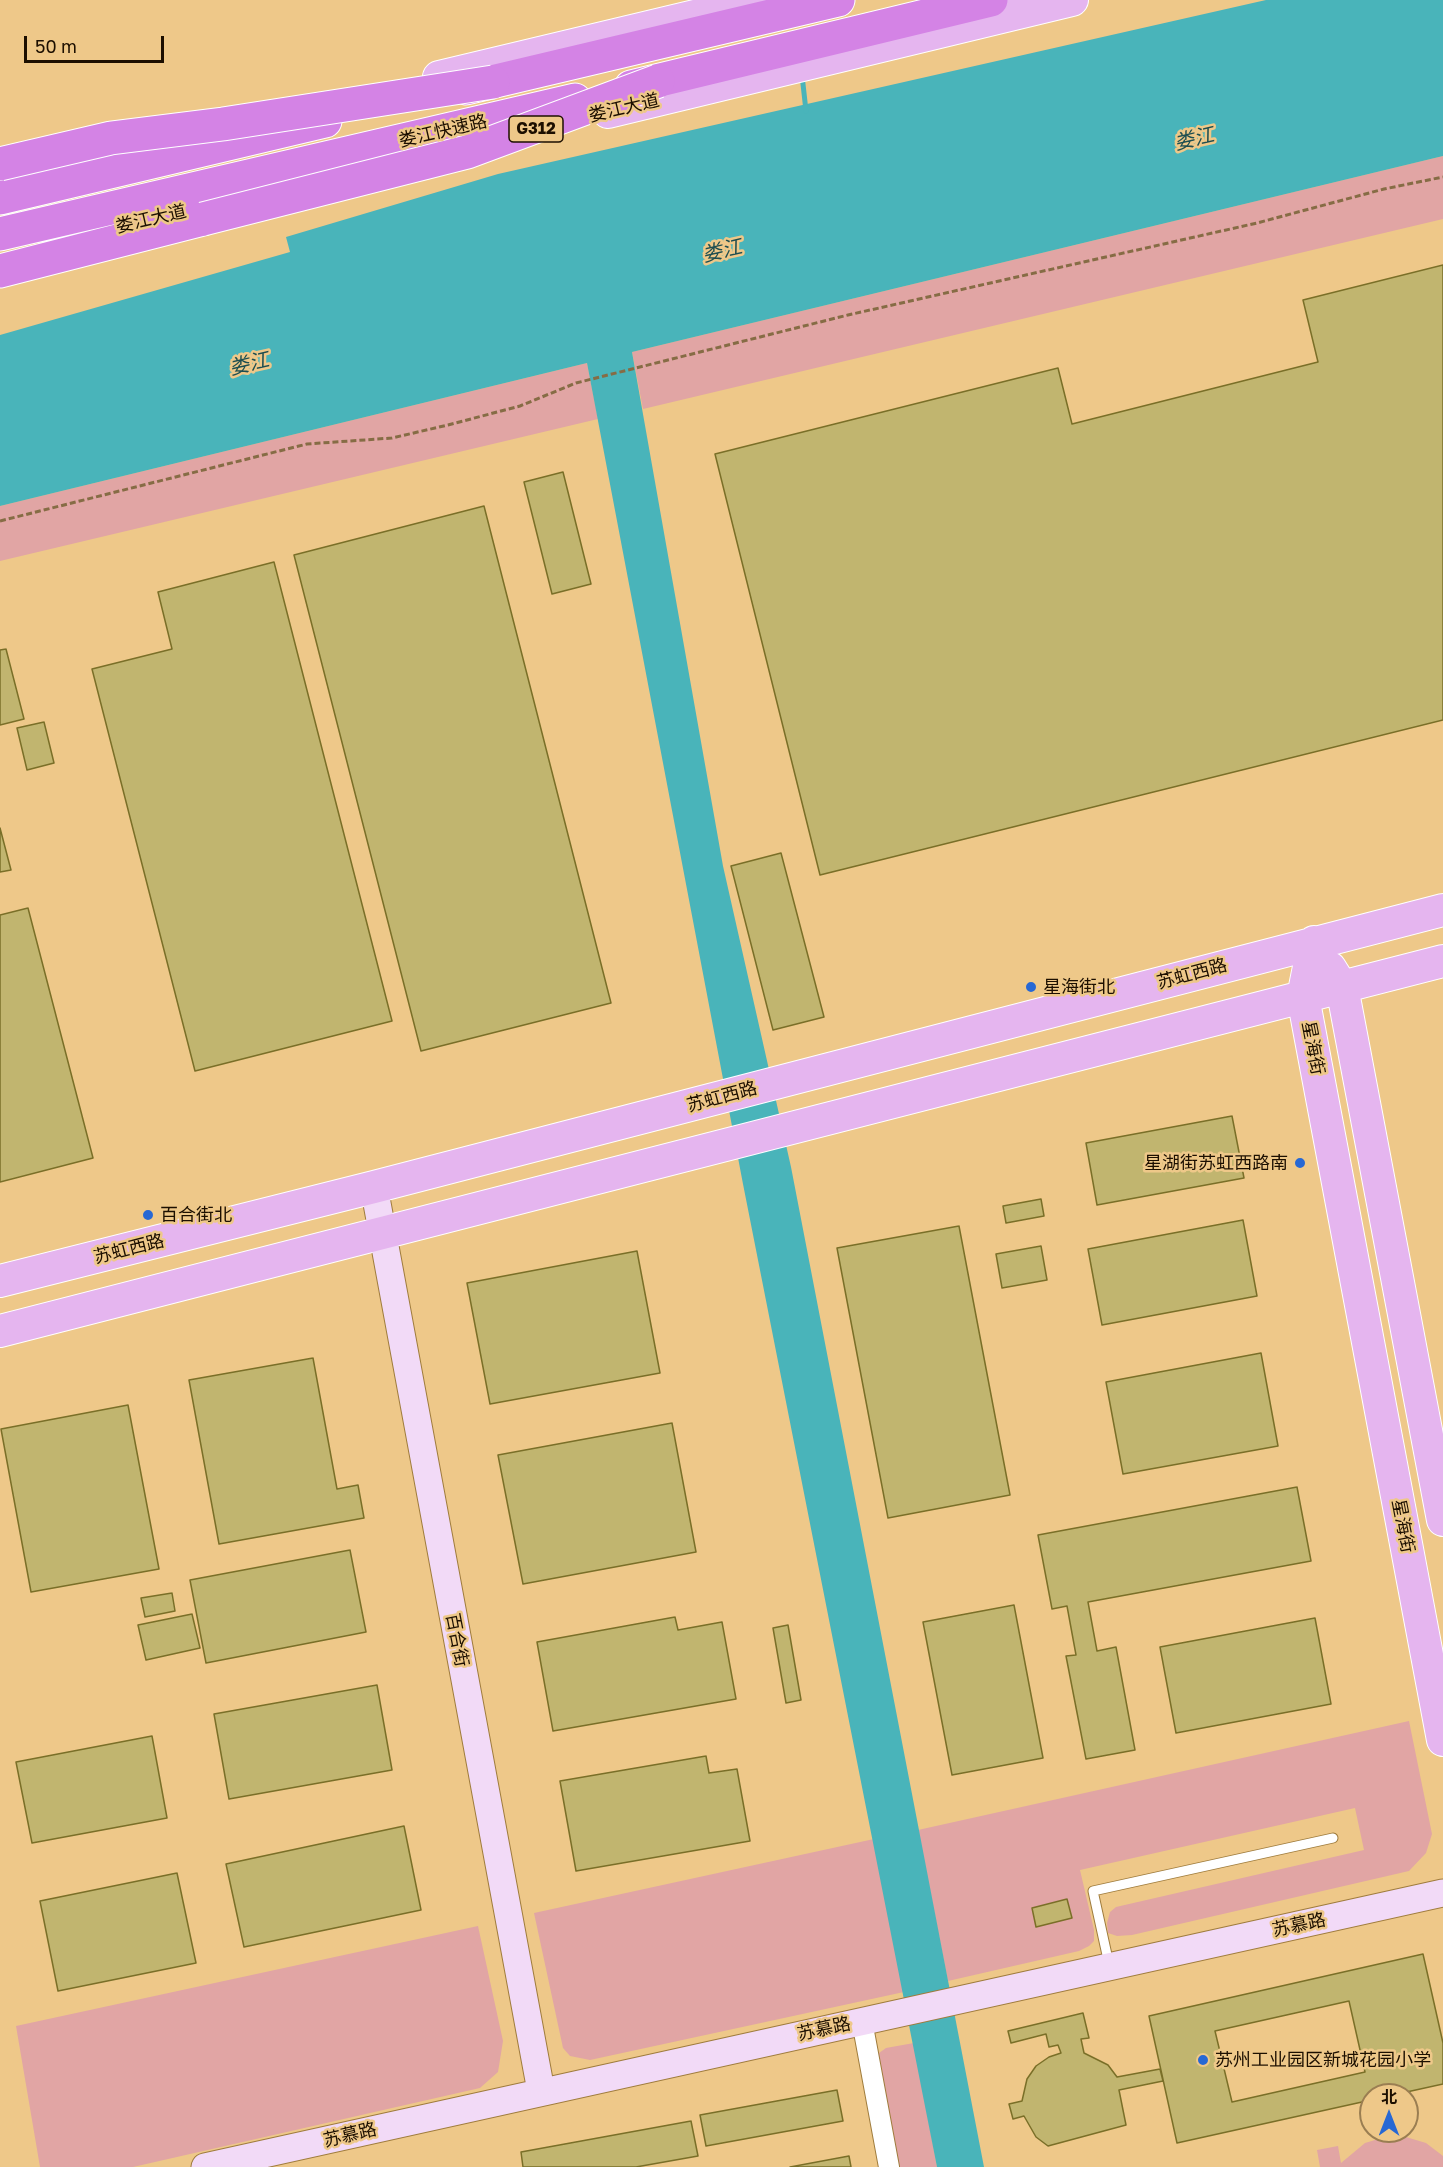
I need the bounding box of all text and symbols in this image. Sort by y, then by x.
scale bar [27,24,166,62]
text: 50 m [35,35,77,57]
street label: 娄江大道 [586,89,662,127]
street label: 娄江快速路 [397,110,489,152]
road number: G312 [509,116,563,142]
water label: 娄江 [1172,123,1216,155]
street label: 娄江大道 [113,200,189,238]
water label: 娄江 [700,235,744,267]
water label: 娄江 [227,348,271,380]
street label: 苏虹西路 [1154,954,1230,994]
place label: 星海街北 [1043,976,1115,998]
marker: 星海街北 [1024,980,1038,994]
street label: 星海街 [1297,1019,1329,1077]
street label: 苏虹西路 [684,1077,760,1117]
place label: 星湖街苏虹西路南 [1144,1152,1288,1174]
marker: 星湖街苏虹西路南 [1293,1156,1307,1170]
place label: 百合街北 [160,1204,232,1226]
marker: 百合街北 [141,1208,155,1222]
street label: 苏虹西路 [91,1230,167,1268]
street label: 星海街 [1387,1497,1419,1555]
street label: 百合街 [441,1611,473,1669]
street label: 苏慕路 [1270,1909,1328,1941]
street label: 苏慕路 [795,2013,853,2045]
place label: 苏州工业园区新城花园小学 [1215,2049,1431,2071]
marker: 苏州工业园区新城花园小学 [1196,2053,1210,2067]
north arrow [1359,2083,1419,2143]
text: 北 [1381,2087,1397,2107]
street label: 苏慕路 [321,2118,379,2152]

